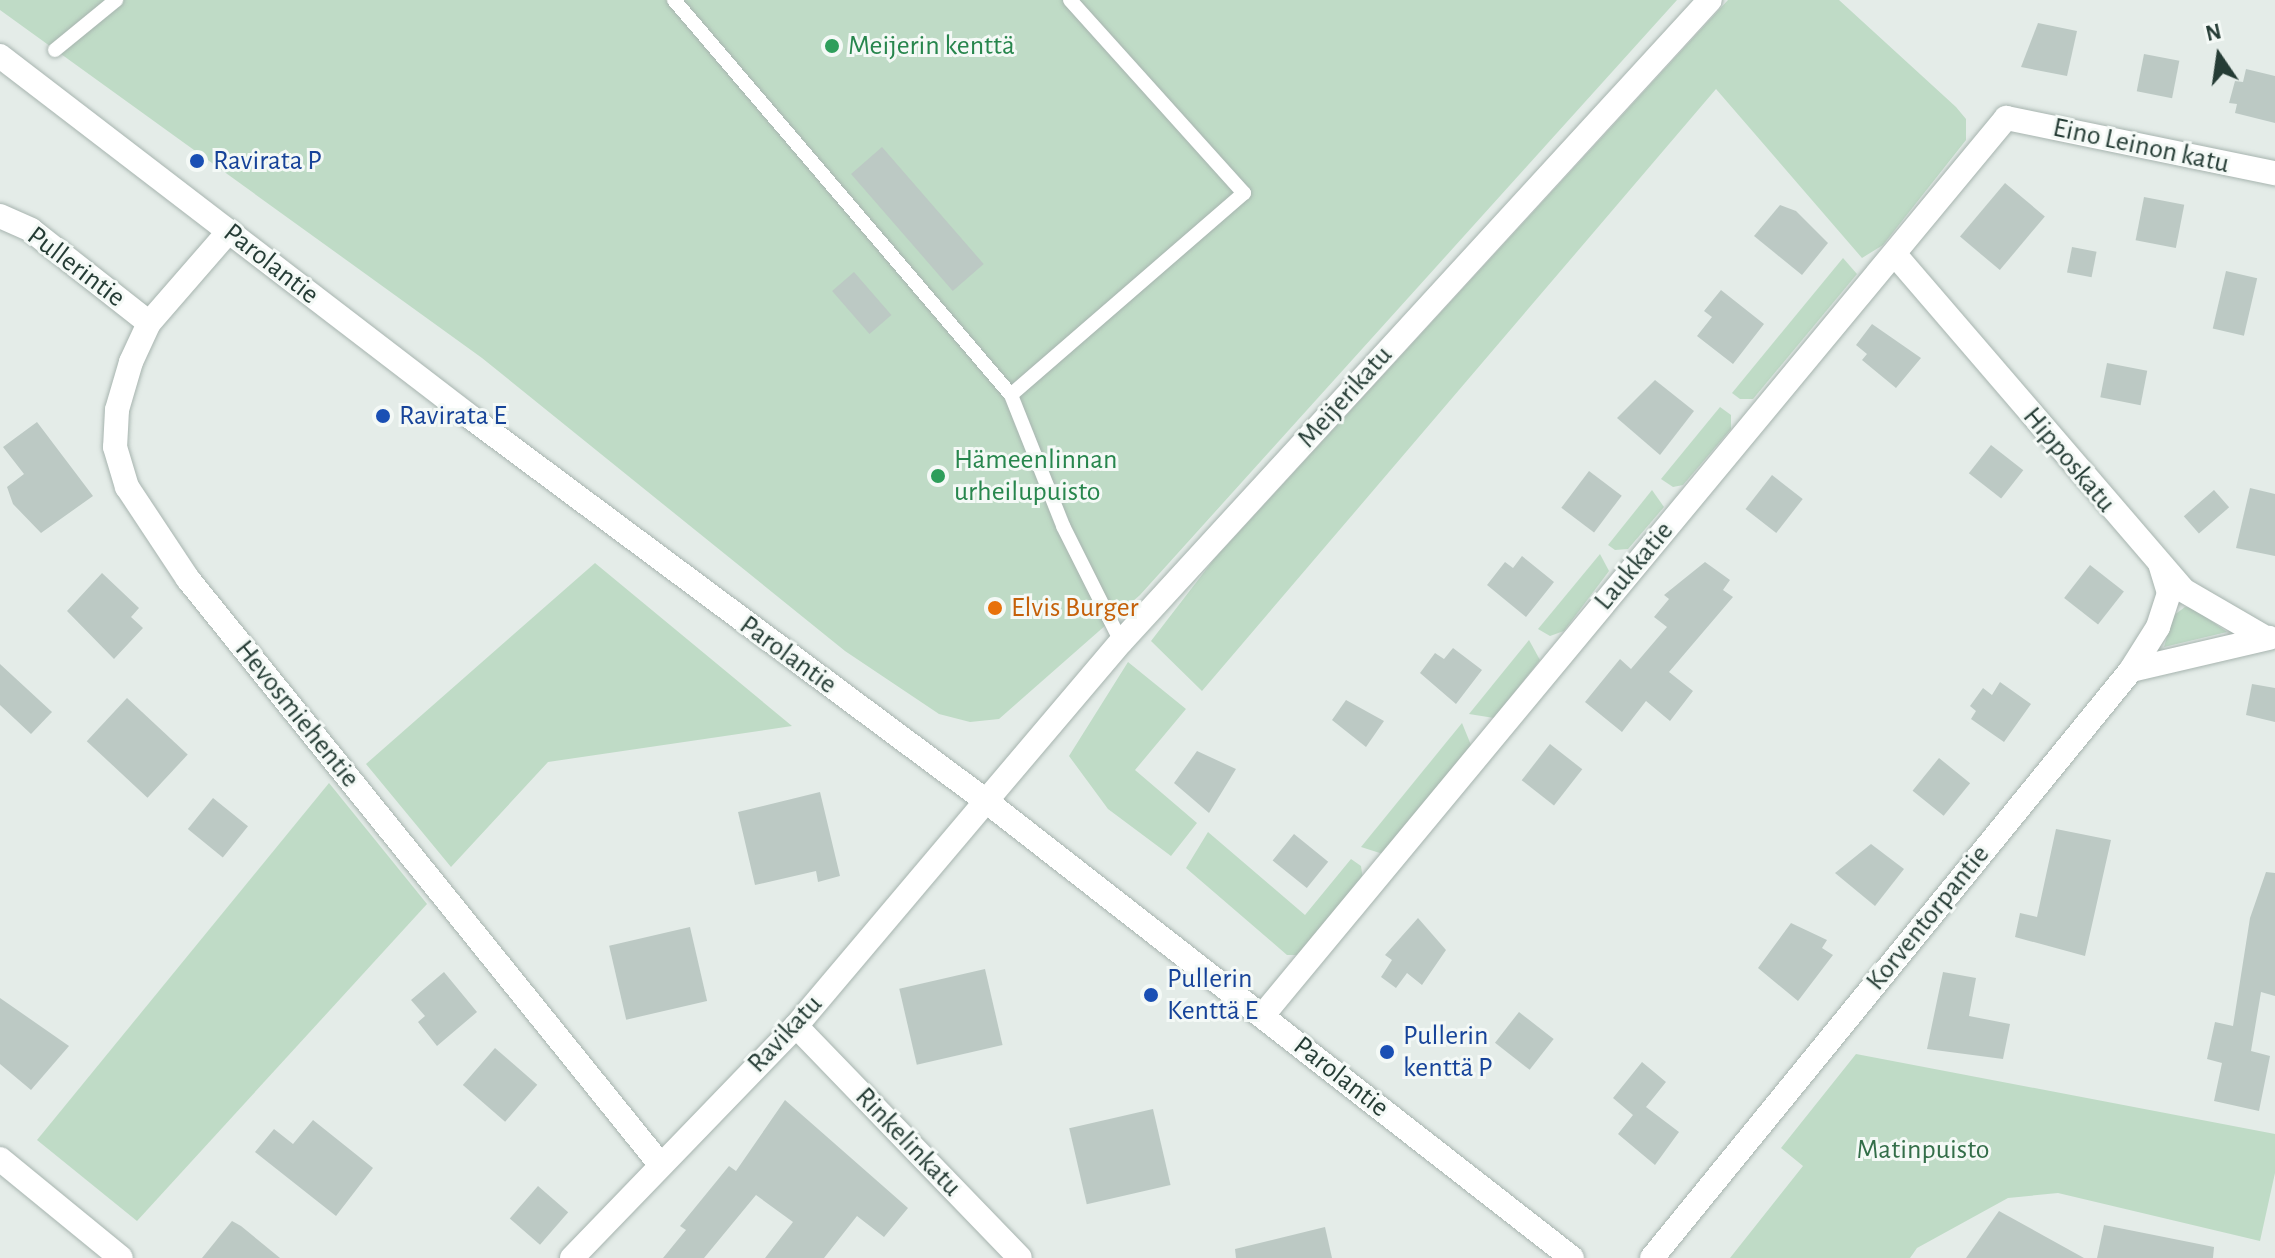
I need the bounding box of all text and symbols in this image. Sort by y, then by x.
north arrow [2179,16,2259,96]
text: N [2204,20,2224,45]
place label: Meijerin kenttä [848,29,1015,63]
marker: Meijerin kenttä [823,37,841,55]
street label: Eino Leinon katu [2050,111,2232,181]
place label: Ravirata P [213,144,322,178]
marker: Ravirata P [188,152,206,170]
street label: Parolantie [217,216,325,312]
street label: Pullerintie [20,219,132,315]
street label: Meijerikatu [1290,339,1400,455]
place label: Ravirata E [399,399,507,433]
street label: Hipposkatu [2015,401,2123,519]
marker: Ravirata E [374,407,392,425]
place label: Hämeenlinnan urheilupuisto [954,443,1117,509]
marker: Hämeenlinnan urheilupuisto [929,467,947,485]
street label: Laukkatie [1587,515,1681,617]
place label: Elvis Burger [1011,591,1139,625]
marker: Elvis Burger [986,599,1004,617]
street label: Parolantie [733,609,843,701]
street label: Hevosmiehentie [227,634,367,794]
street label: Korventorpantie [1859,839,1997,997]
place label: Pullerin Kenttä E [1167,962,1258,1028]
marker: Pullerin Kenttä E [1142,986,1160,1004]
street label: Ravikatu [740,988,830,1080]
place label: Pullerin kenttä P [1403,1019,1493,1085]
street label: Parolantie [1287,1029,1395,1125]
marker: Pullerin kenttä P [1378,1043,1396,1061]
street label: Rinkelinkatu [848,1081,968,1203]
park label: Matinpuisto [1857,1133,1989,1167]

